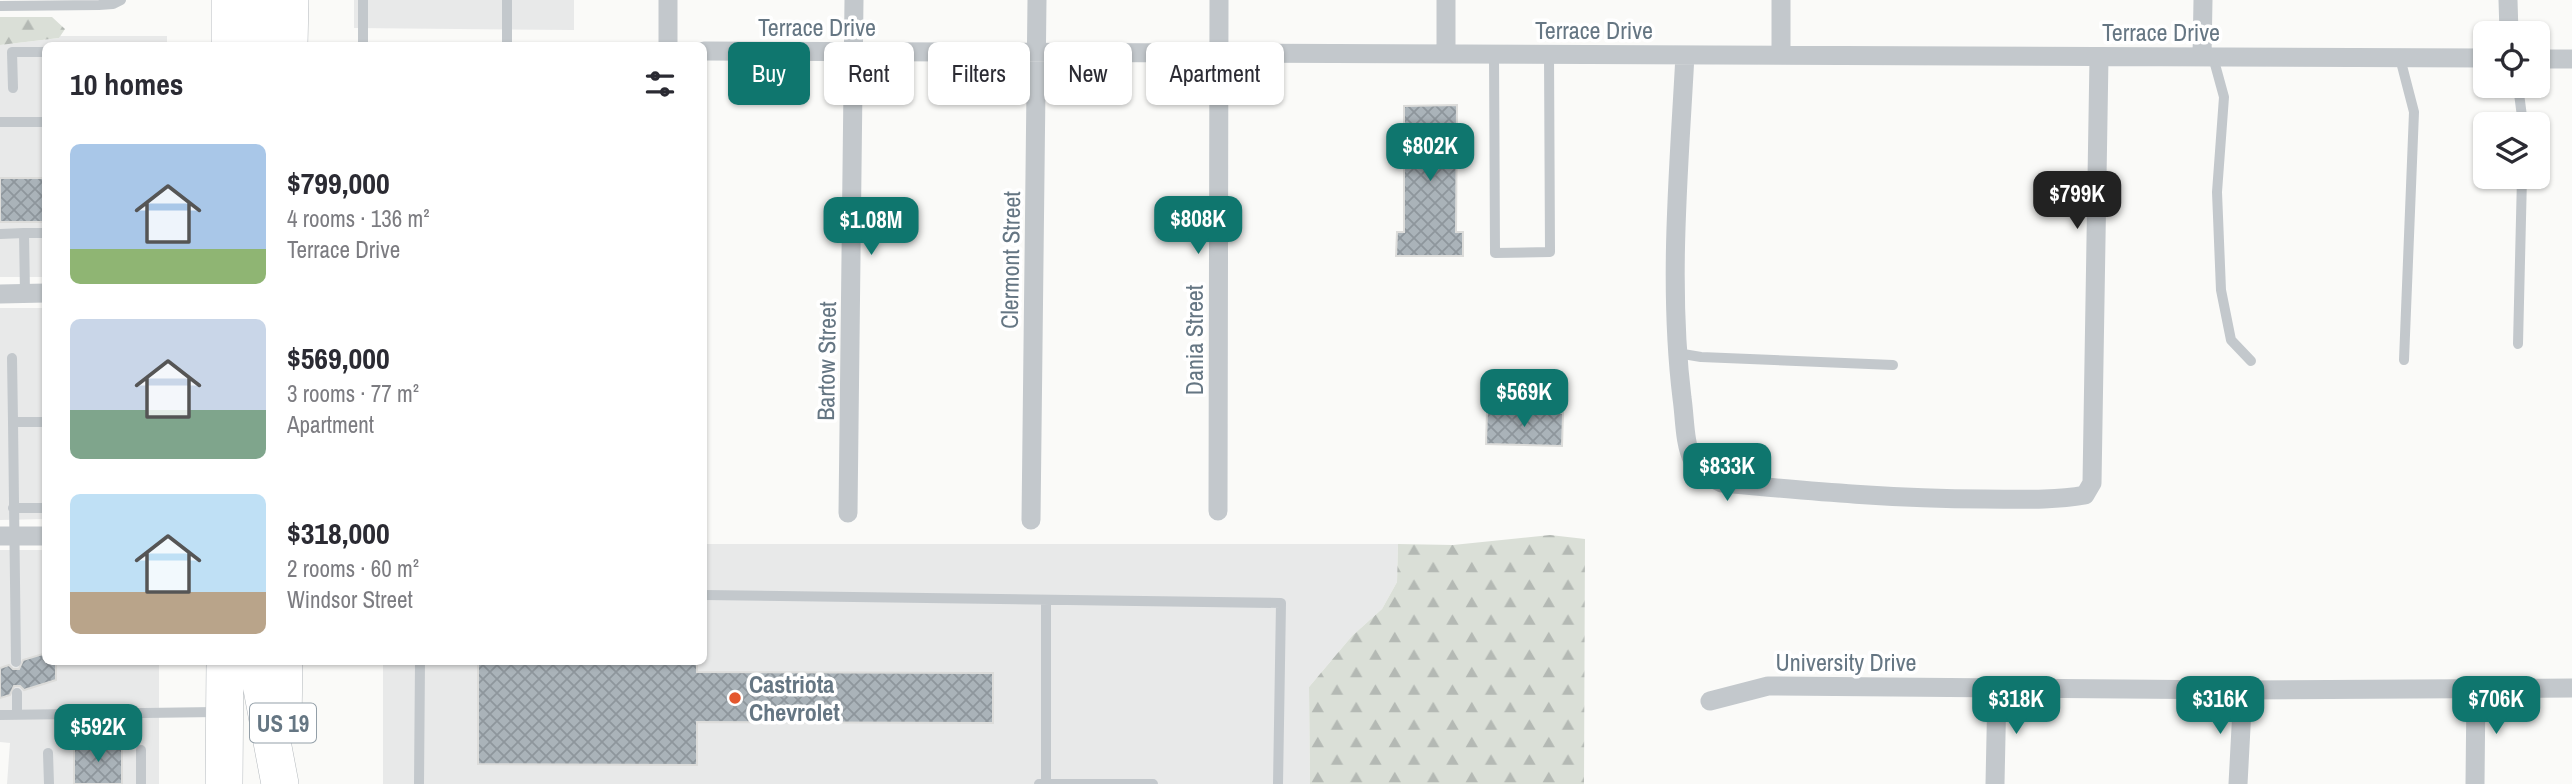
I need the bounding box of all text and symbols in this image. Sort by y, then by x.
street label: Terrace Drive [758,11,876,43]
street label: Terrace Drive [1535,14,1653,46]
street label: Terrace Drive [2102,16,2220,48]
map controls [2473,21,2550,189]
button: locate [2473,21,2550,98]
chip: Buy [728,42,810,105]
chip: Rent [824,42,914,105]
chip: Filters [928,42,1030,105]
chip: New [1044,42,1132,105]
chip: Apartment [1146,42,1284,105]
text: 10 homes [70,64,184,104]
icon: filters [641,65,679,103]
button: layers [2473,112,2550,189]
pin: $802K [1381,124,1479,183]
text: $802K [1402,130,1458,161]
text: $799,000 [287,163,390,203]
icon: home [126,172,210,256]
pin: $799K [2028,172,2126,231]
text: $799K [2049,178,2105,209]
street label: Clermont Street [993,190,1027,329]
pin: $808K [1149,196,1247,256]
pin: $1.08M [814,198,928,257]
text: 4 rooms · 136 m² [287,203,430,234]
text: $808K [1170,203,1226,234]
text: $1.08M [840,204,902,235]
text: Terrace Drive [287,234,400,265]
street label: Dania Street [1178,284,1210,395]
street label: Bartow Street [809,301,843,421]
text: $569,000 [287,338,390,378]
icon: home [126,347,210,431]
pin: $569K [1475,370,1573,429]
text: $569K [1496,376,1552,407]
text: 3 rooms · 77 m² [287,378,419,409]
text: Apartment [287,409,374,440]
pin: $833K [1678,444,1776,503]
text: $833K [1699,450,1755,481]
text: $318,000 [287,513,390,553]
icon: home [126,522,210,606]
text: 2 rooms · 60 m² [287,553,419,584]
text: Windsor Street [287,584,413,615]
street label: University Drive [1775,646,1917,678]
place label: Castriota Chevrolet [749,668,840,728]
pin: $318K [1967,676,2065,736]
pin: $316K [2171,676,2269,736]
pin: $706K [2447,676,2545,736]
text: $318K [1988,683,2044,714]
text: $316K [2192,683,2248,714]
text: $706K [2468,683,2524,714]
marker: Castriota Chevrolet [727,690,743,706]
pin: $592K [49,704,147,764]
road number: US 19 [250,704,316,743]
text: $592K [70,711,126,742]

